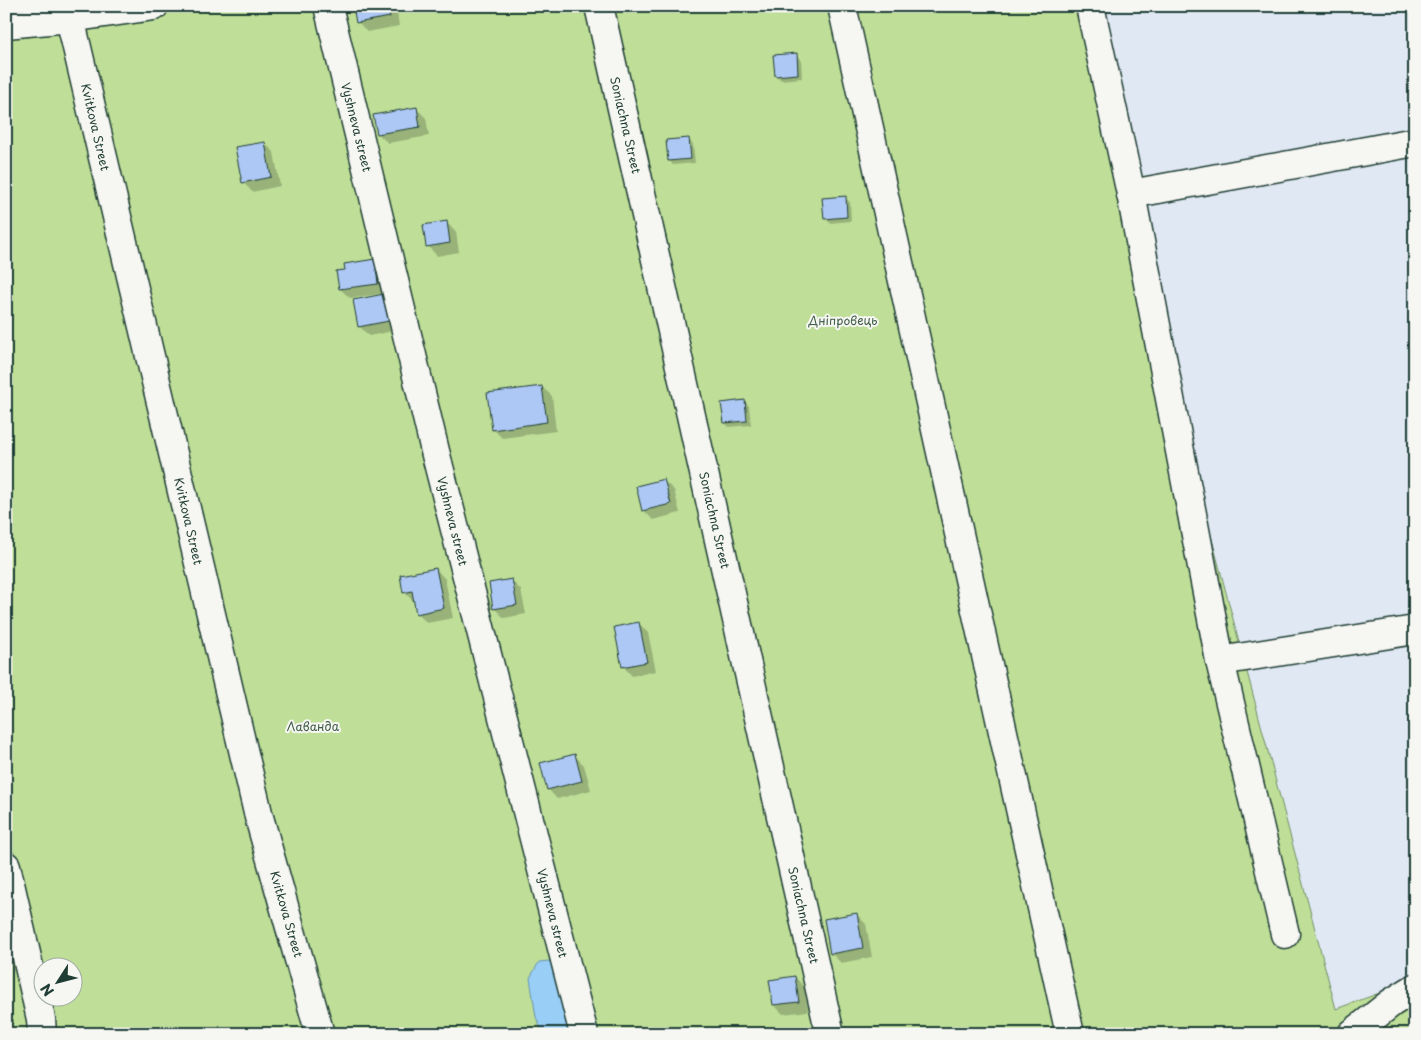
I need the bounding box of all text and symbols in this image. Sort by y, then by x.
street label: Soniachna Street [606,75,646,175]
street label: Vyshneva street [337,81,377,174]
street label: Kvitkova Street [77,82,115,173]
park label: Дніпровець [808,311,877,329]
street label: Soniachna Street [695,470,735,570]
street label: Vyshneva street [433,475,473,568]
street label: Kvitkova Street [170,476,208,567]
park label: Лаванда [287,717,340,735]
street label: Soniachna Street [784,865,824,965]
street label: Vyshneva street [533,867,573,960]
street label: Kvitkova Street [266,869,308,959]
north arrow [32,958,82,1008]
text: N [35,979,59,1001]

